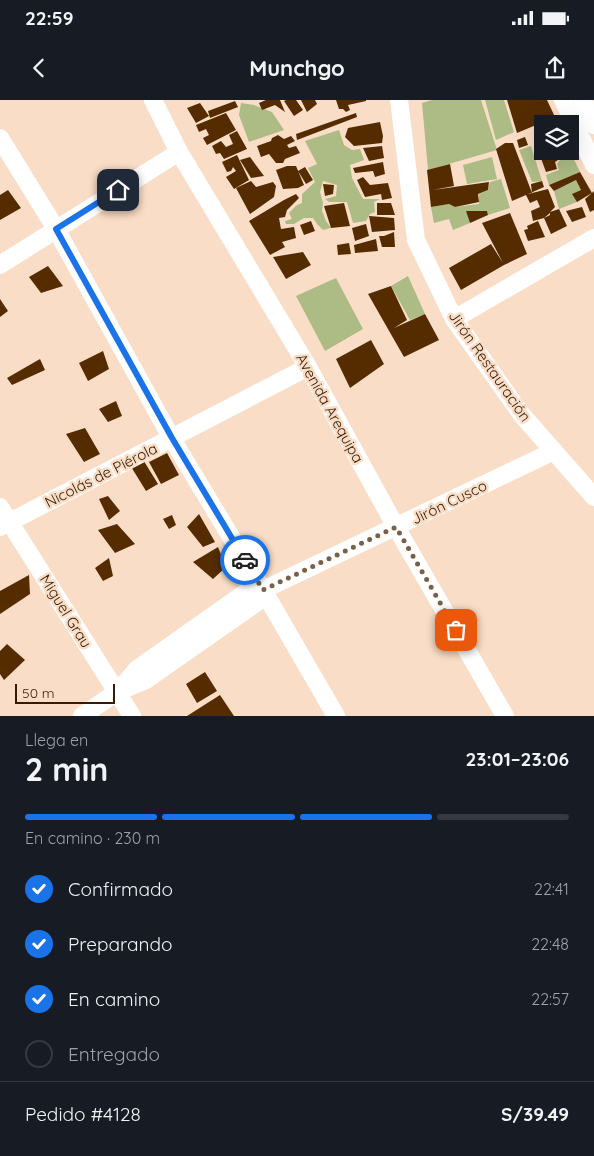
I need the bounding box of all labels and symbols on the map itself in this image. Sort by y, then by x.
pin [97,169,139,211]
street label: Jirón Restauración [445,307,535,425]
street label: Avenida Arequipa [292,350,368,466]
street label: Nicolás de Piérola [41,438,161,512]
street label: Jirón Cusco [408,476,490,528]
courier [220,535,270,585]
street label: Miguel Grau [36,571,96,651]
pin [435,609,477,651]
scale bar [15,681,115,704]

